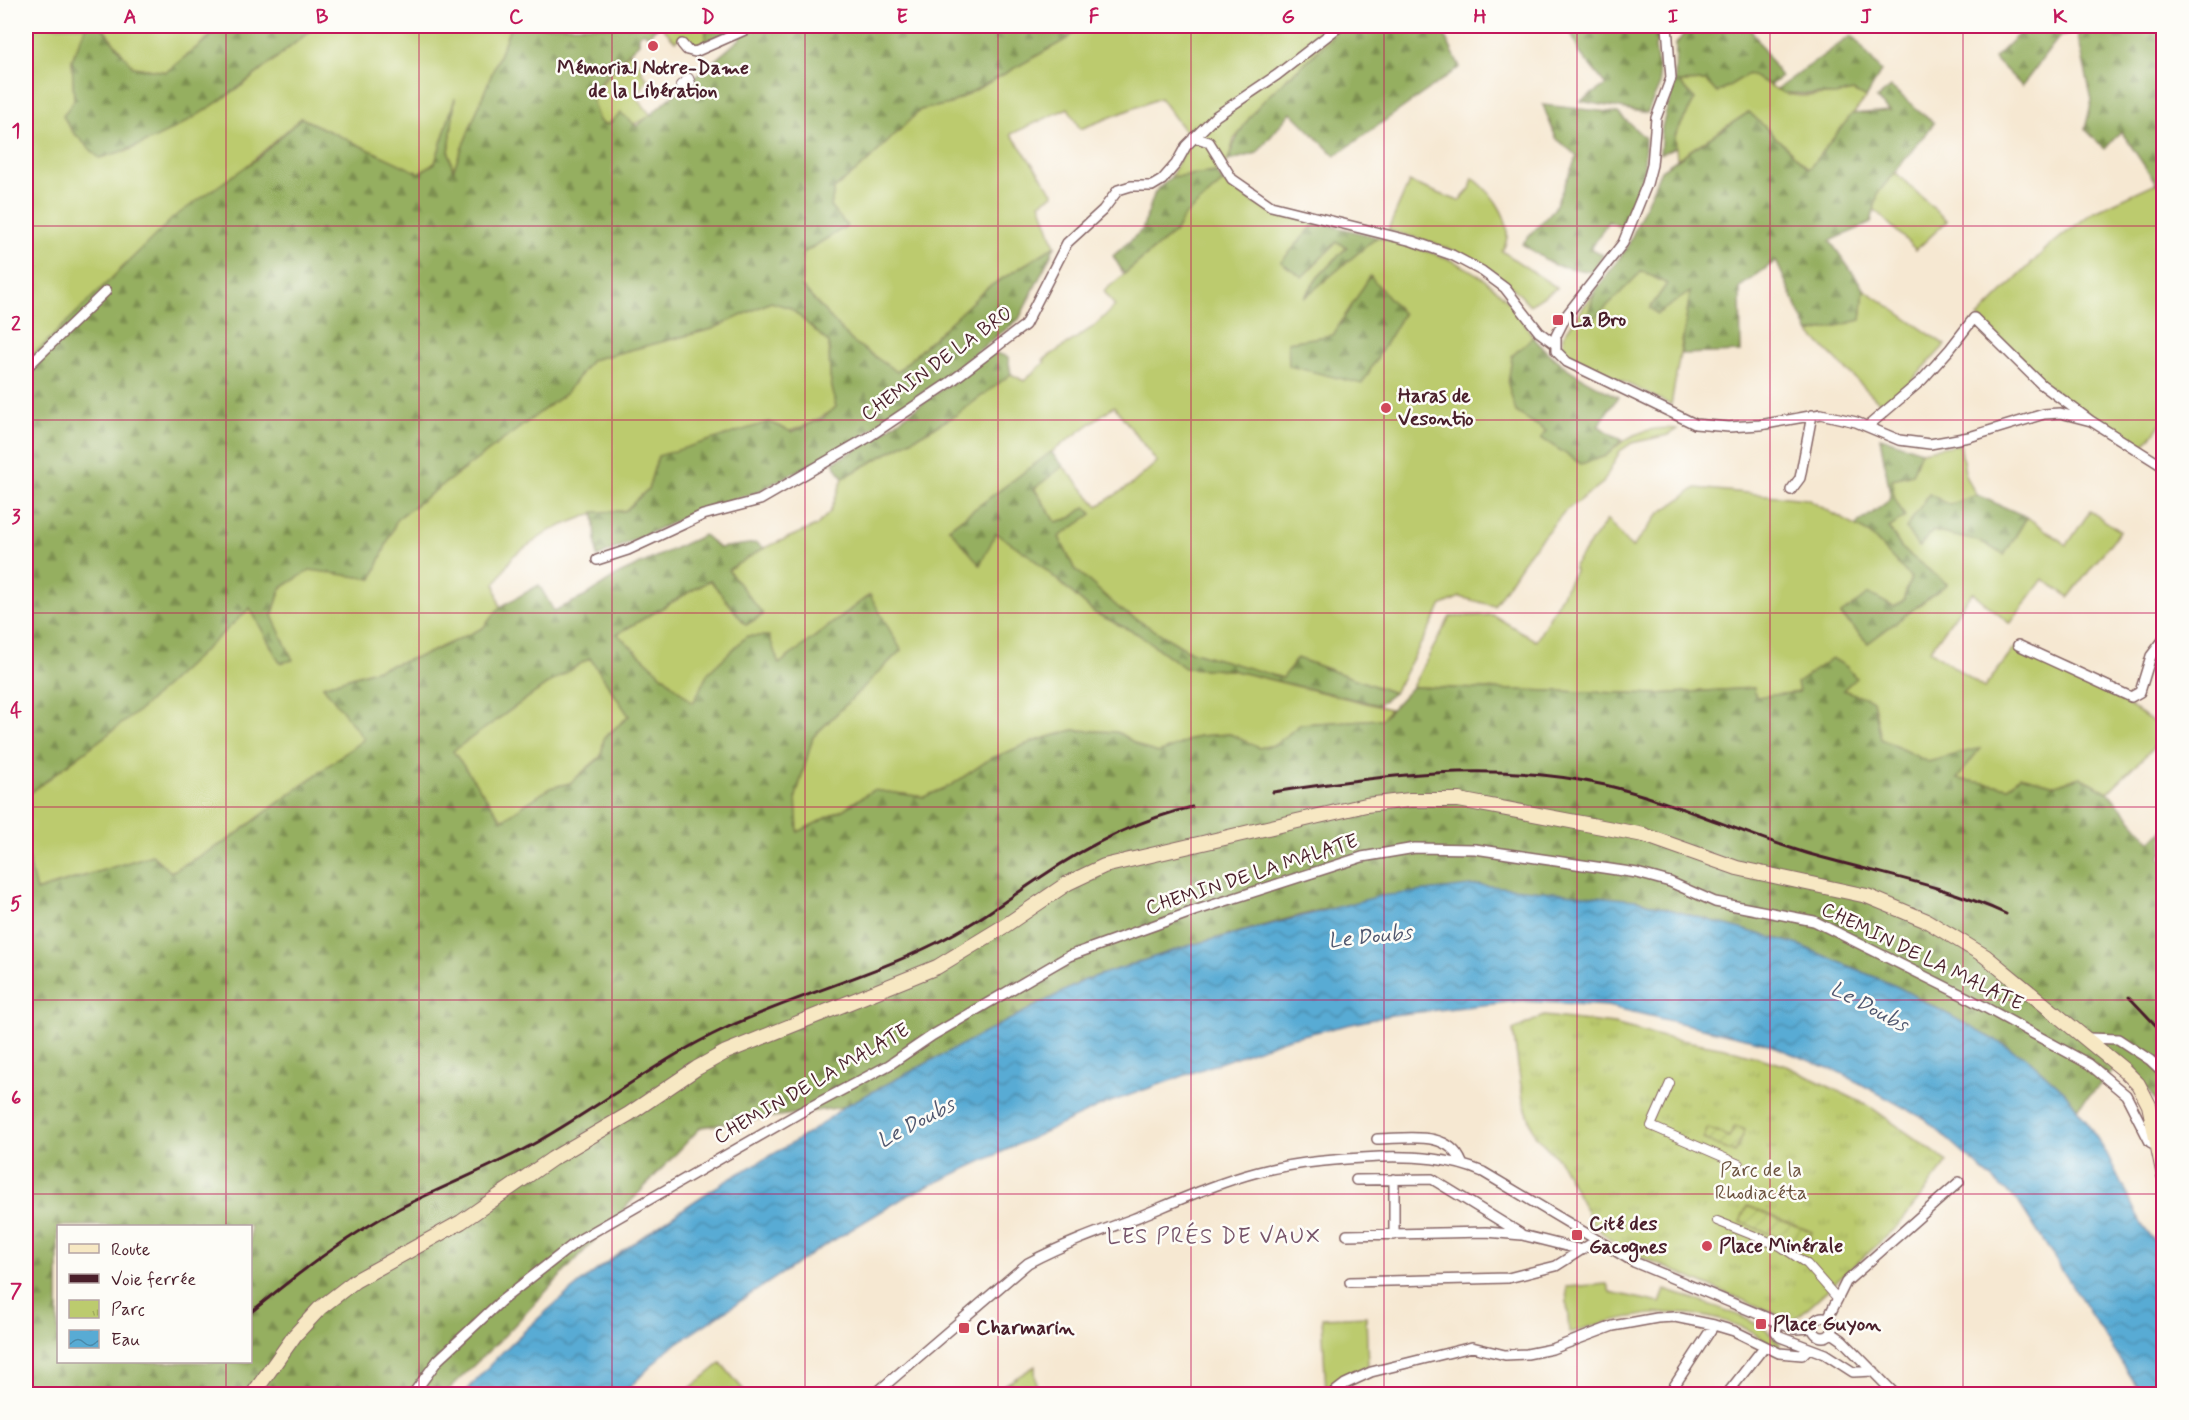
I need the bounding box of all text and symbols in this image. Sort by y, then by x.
text: A [123,4,137,31]
text: B [316,4,329,31]
text: C [509,4,524,31]
text: D [701,4,715,31]
text: E [896,4,908,31]
text: F [1089,4,1100,31]
text: G [1281,4,1295,31]
text: H [1473,4,1487,31]
text: I [1668,4,1678,31]
text: J [1860,4,1872,31]
text: K [2053,4,2068,31]
marker: Mémorial Notre-Dame de la Libération [646,39,660,53]
place label: Mémorial Notre-Dame de la Libération [557,55,749,105]
text: 1 [12,118,20,145]
street label: CHEMIN DE LA BRO [856,300,1018,428]
place label: La Bro [1570,307,1626,334]
text: 2 [11,311,21,338]
marker: La Bro [1551,313,1565,327]
place label: Haras de Vesontio [1398,383,1474,433]
marker: Haras de Vesontio [1379,401,1393,415]
text: 3 [11,504,21,531]
text: 4 [10,698,22,725]
street label: CHEMIN DE LA MALATE [1142,828,1362,922]
text: 5 [10,891,22,918]
street label: CHEMIN DE LA MALATE [1816,896,2028,1018]
water label: Le Doubs [1327,919,1415,955]
water label: Le Doubs [1825,975,1914,1040]
street label: CHEMIN DE LA MALATE [709,1017,915,1151]
text: 6 [11,1085,21,1112]
water label: Le Doubs [872,1090,961,1155]
park label: Parc de la Rhodiacéta [1715,1157,1807,1207]
place label: Cité des Gacognes [1589,1211,1667,1263]
district label: LES PRÉS DE VAUX [1107,1222,1321,1251]
legend [57,1225,252,1363]
marker: Cité des Gacognes [1570,1228,1584,1242]
place label: Place Minérale [1719,1233,1843,1260]
text: Route [111,1238,150,1262]
marker: Place Minérale [1700,1239,1714,1253]
text: Voie ferrée [111,1268,196,1292]
text: 7 [10,1278,22,1305]
text: Parc [111,1298,145,1322]
place label: Place Guyon [1773,1311,1881,1338]
place label: Charmarin [976,1315,1075,1342]
marker: Place Guyon [1754,1317,1768,1331]
marker: Charmarin [957,1321,971,1335]
text: Eau [111,1328,140,1352]

